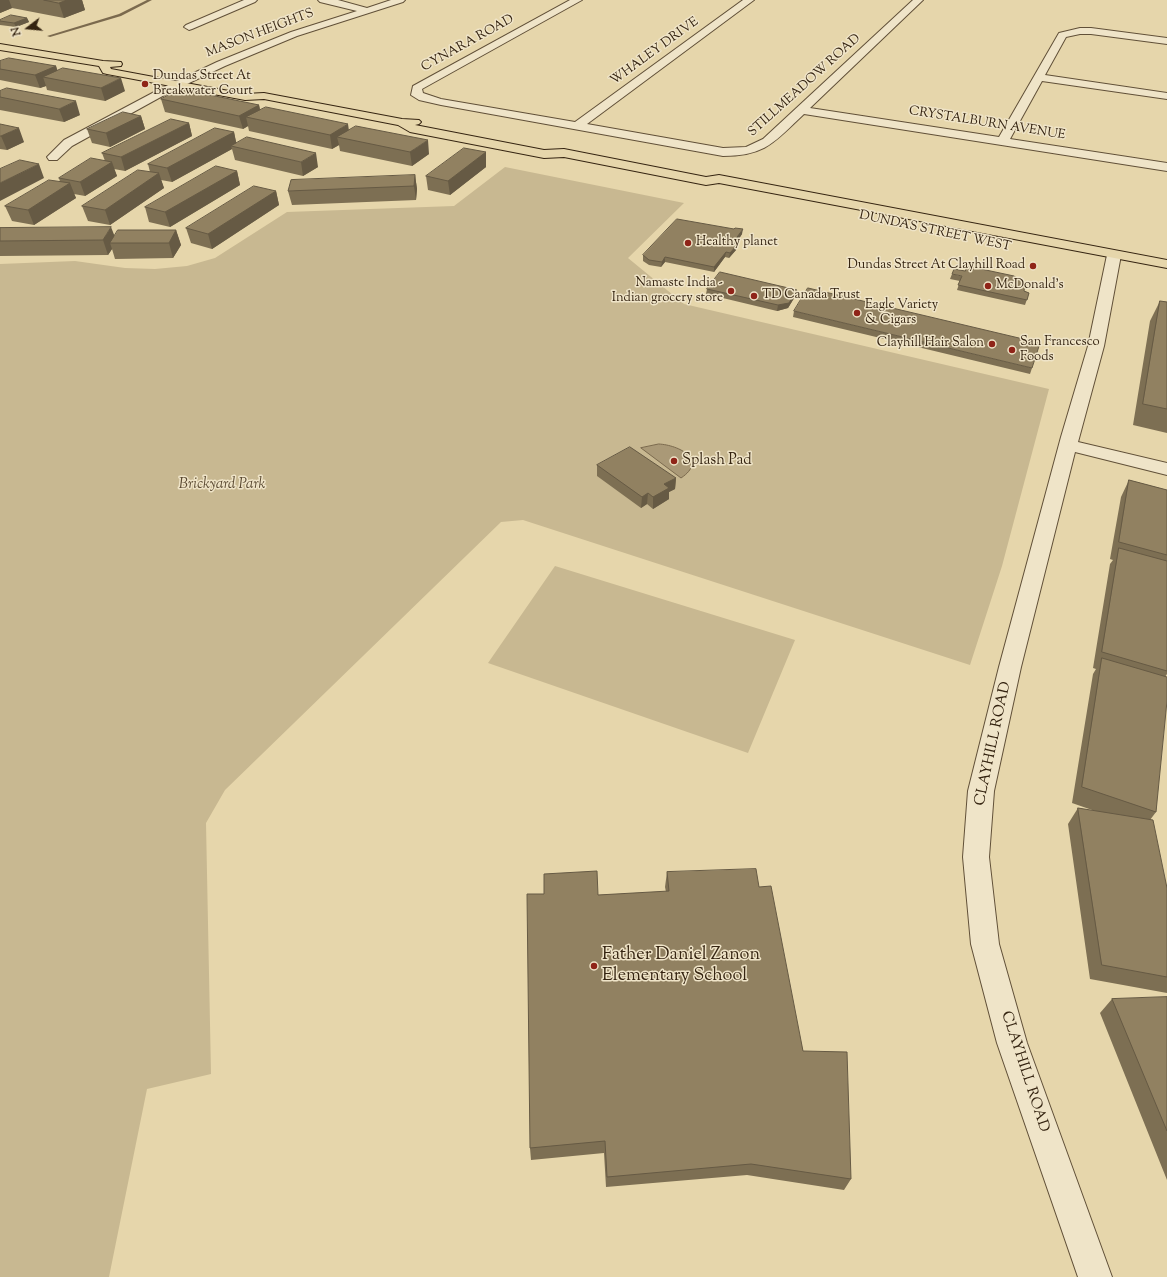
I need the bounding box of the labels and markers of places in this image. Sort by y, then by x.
place label: Dundas Street At Breakwater Court [153,69,253,100]
marker: Dundas Street At Breakwater Court [140,79,150,89]
place label: Healthy planet [696,235,778,251]
marker: Healthy planet [683,238,693,248]
place label: Dundas Street At Clayhill Road [848,258,1025,274]
marker: Dundas Street At Clayhill Road [1028,261,1038,271]
place label: Namaste India - Indian grocery store [612,276,723,307]
place label: McDonald's [996,278,1064,294]
marker: McDonald's [983,281,993,291]
marker: Namaste India - Indian grocery store [726,286,736,296]
place label: TD Canada Trust [762,288,860,304]
marker: TD Canada Trust [749,291,759,301]
place label: Eagle Variety & Cigars [865,298,938,329]
marker: Eagle Variety & Cigars [852,308,862,318]
place label: San Francesco Foods [1020,335,1100,366]
place label: Clayhill Hair Salon [877,336,984,352]
marker: Clayhill Hair Salon [987,339,997,349]
marker: San Francesco Foods [1007,345,1017,355]
place label: Splash Pad [682,452,752,470]
marker: Splash Pad [669,456,679,466]
place label: Father Daniel Zanon Elementary School [602,945,760,988]
marker: Father Daniel Zanon Elementary School [589,961,599,971]

